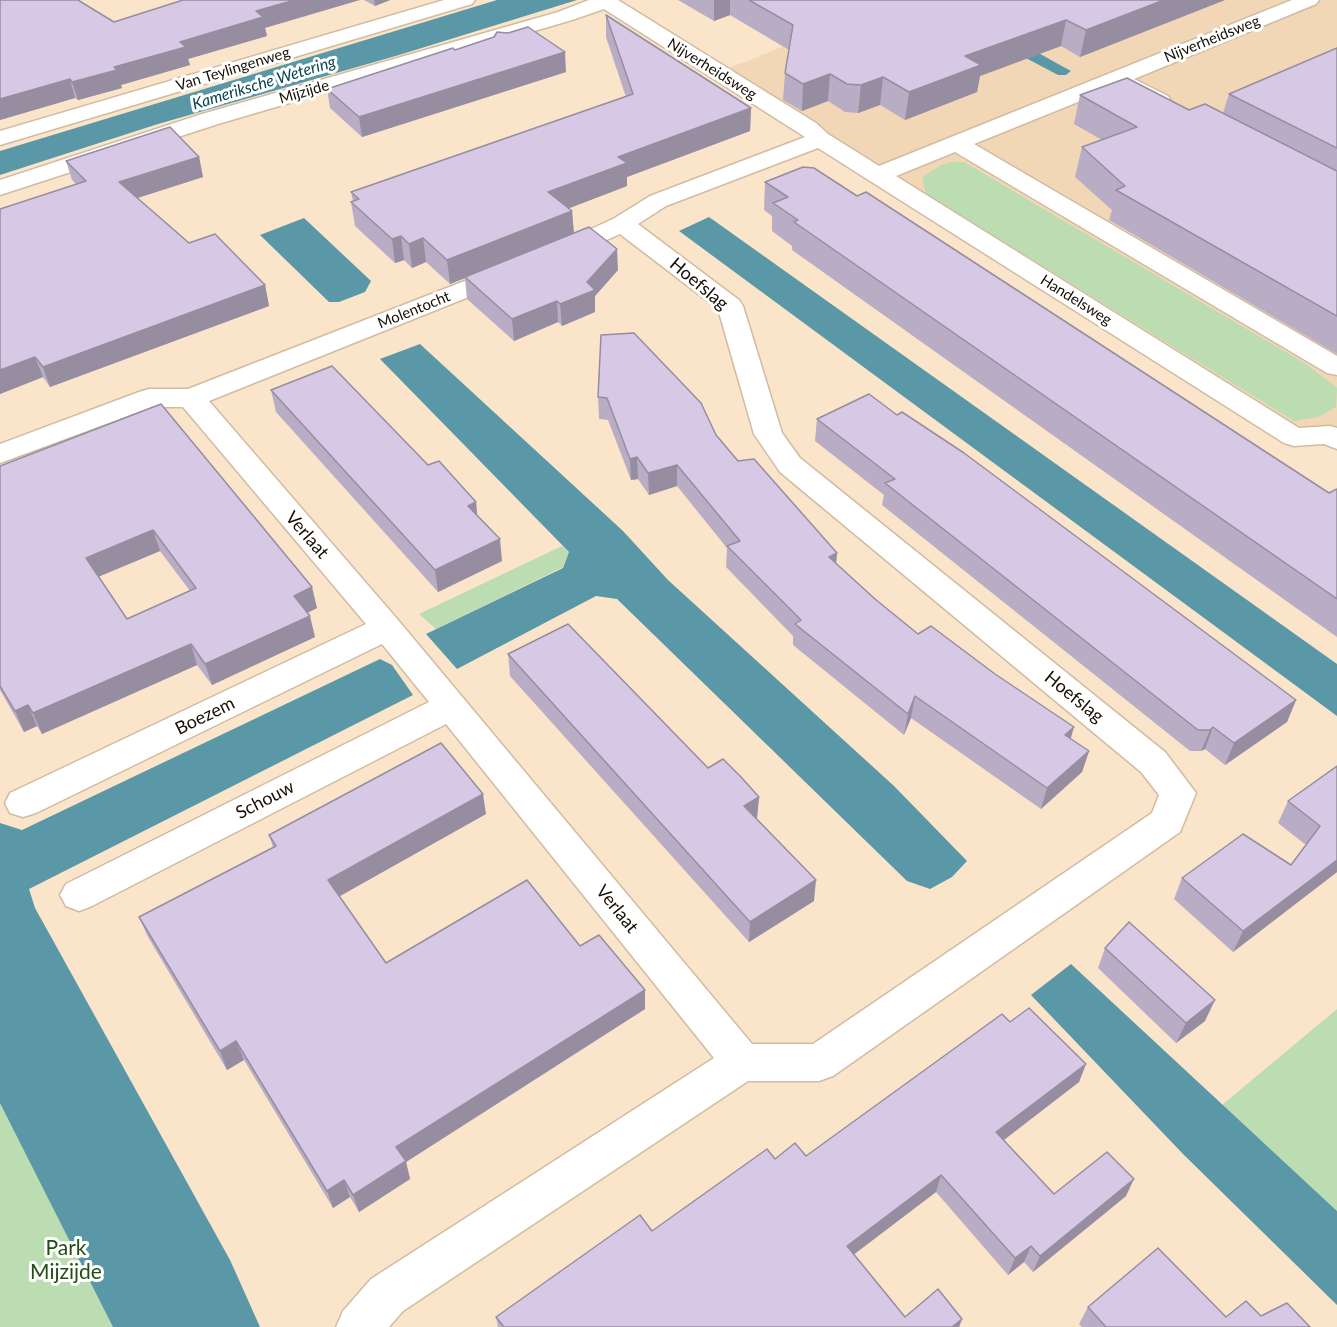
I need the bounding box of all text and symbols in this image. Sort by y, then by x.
street label: Nijverheidsweg [1162,12,1262,66]
street label: Nijverheidsweg [664,34,760,104]
street label: Van Teylingenweg [174,43,292,95]
water label: Kameriksche Wetering [190,52,338,114]
street label: Mijzijde [277,76,331,108]
street label: Hoefslag [665,253,733,315]
street label: Handelsweg [1037,271,1115,329]
street label: Molentocht [375,287,453,333]
street label: Verlaat [281,507,333,563]
street label: Hoefslag [1040,667,1108,727]
street label: Boezem [172,692,238,740]
street label: Schouw [232,776,298,824]
street label: Verlaat [591,881,643,937]
park label: Park Mijzijde [30,1235,102,1285]

